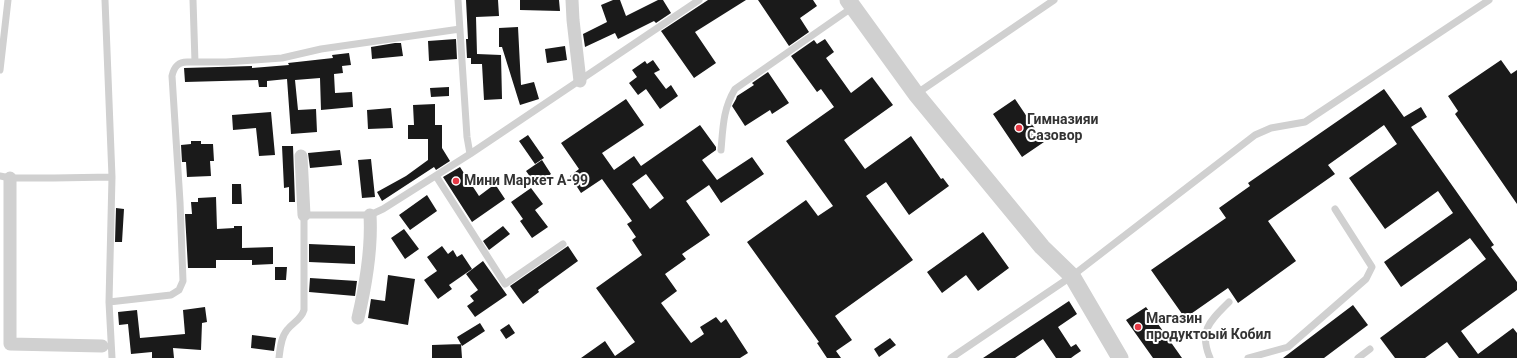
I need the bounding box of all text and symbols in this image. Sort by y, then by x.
place label: Гимназияи Сазовор [1027,112,1098,144]
marker: Гимназияи Сазовор [1014,123,1024,133]
place label: Мини Маркет А-99 [464,173,588,189]
marker: Мини Маркет А-99 [451,176,461,186]
place label: Магазин продуктоый Кобил [1146,311,1271,344]
marker: Магазин продуктоый Кобил [1133,322,1143,332]

